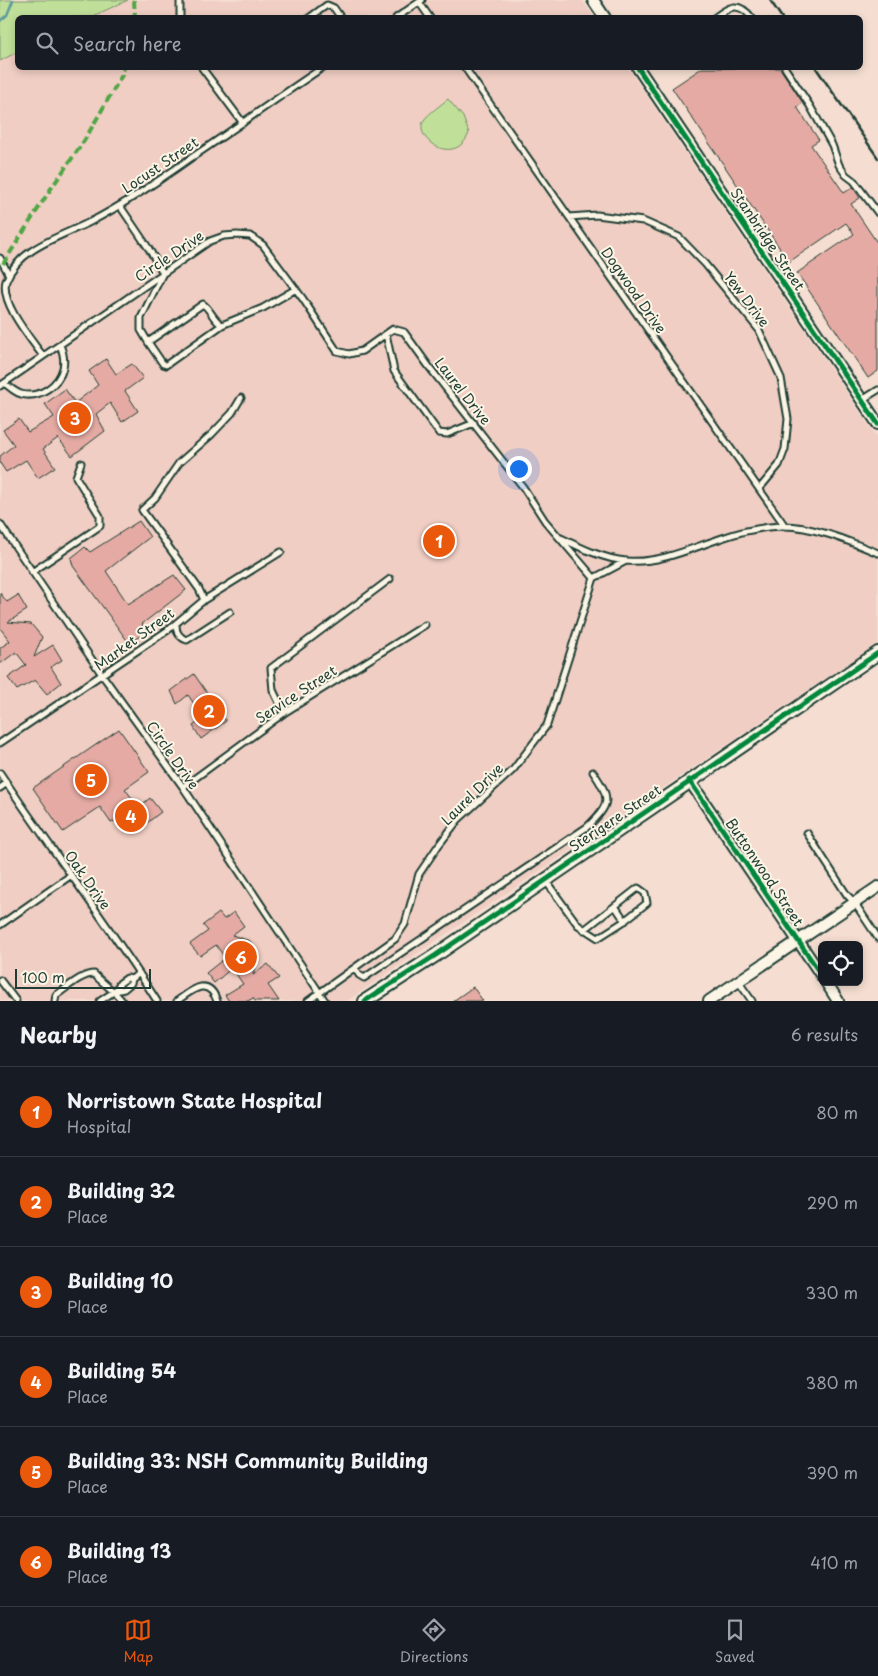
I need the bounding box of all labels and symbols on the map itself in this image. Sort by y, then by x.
street label: Locust Street [118,131,203,198]
street label: Stanbridge Street [726,183,810,295]
street label: Circle Drive [130,225,208,287]
street label: Dogwood Drive [596,243,672,337]
street label: Yew Drive [719,267,775,331]
street label: Laurel Drive [430,353,496,429]
pin: 3 [59,399,91,437]
your location [506,456,532,482]
pin: 1 [423,522,455,560]
street label: Market Street [90,603,179,675]
street label: Service Street [251,660,341,728]
pin: 2 [193,692,225,730]
street label: Circle Drive [142,717,204,793]
street label: Laurel Drive [436,758,508,830]
pin: 5 [75,761,107,799]
street label: Sterigere Street [565,779,665,857]
pin: 4 [115,797,147,835]
street label: Buttonwood Street [721,814,809,931]
street label: Oak Drive [60,846,116,914]
pin: 6 [225,938,257,976]
scale bar [15,966,151,989]

